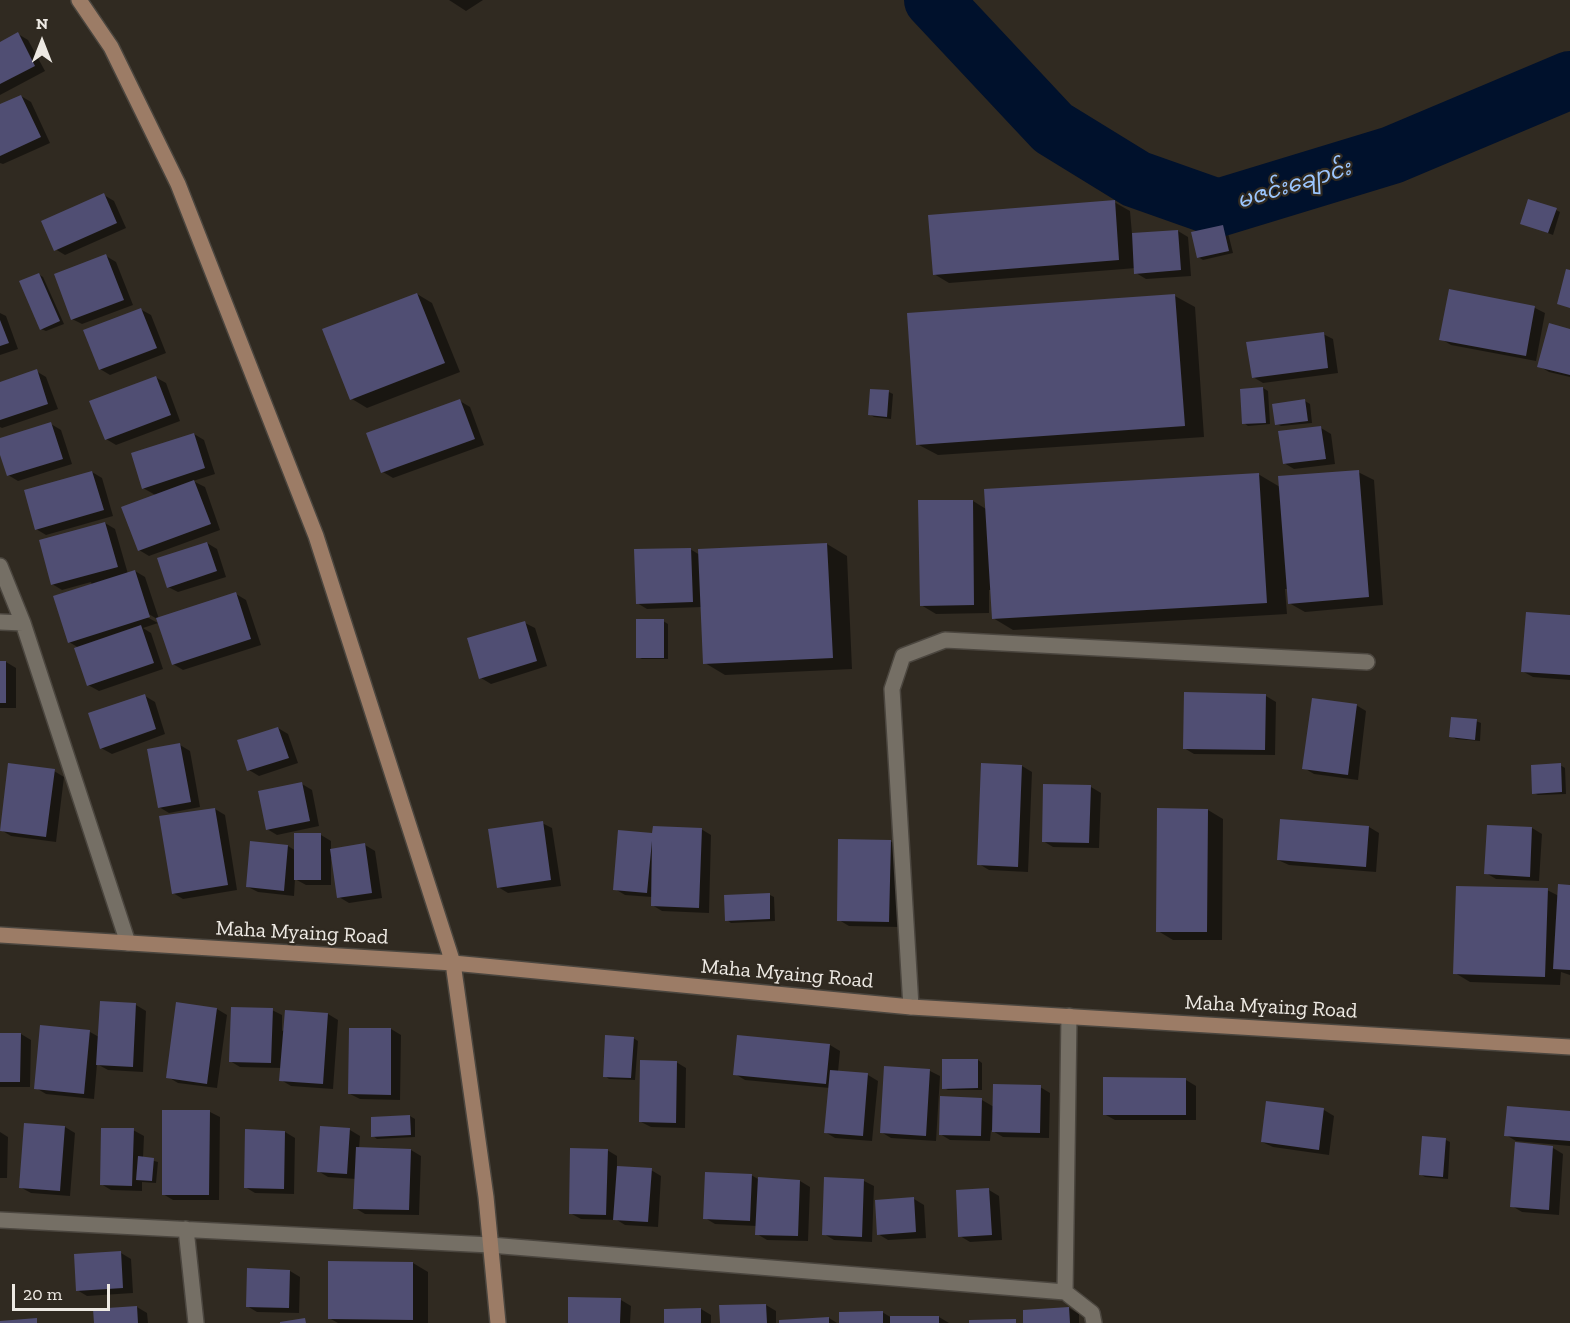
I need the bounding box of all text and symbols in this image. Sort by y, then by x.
north arrow [12,12,72,72]
text: N [36,14,48,33]
water label: မဇင်းချောင်း [1234,155,1354,215]
street label: Maha Myaing Road [215,916,389,950]
street label: Maha Myaing Road [700,954,874,994]
street label: Maha Myaing Road [1184,990,1358,1024]
scale bar [15,1272,112,1310]
text: 20 m [23,1283,62,1305]

